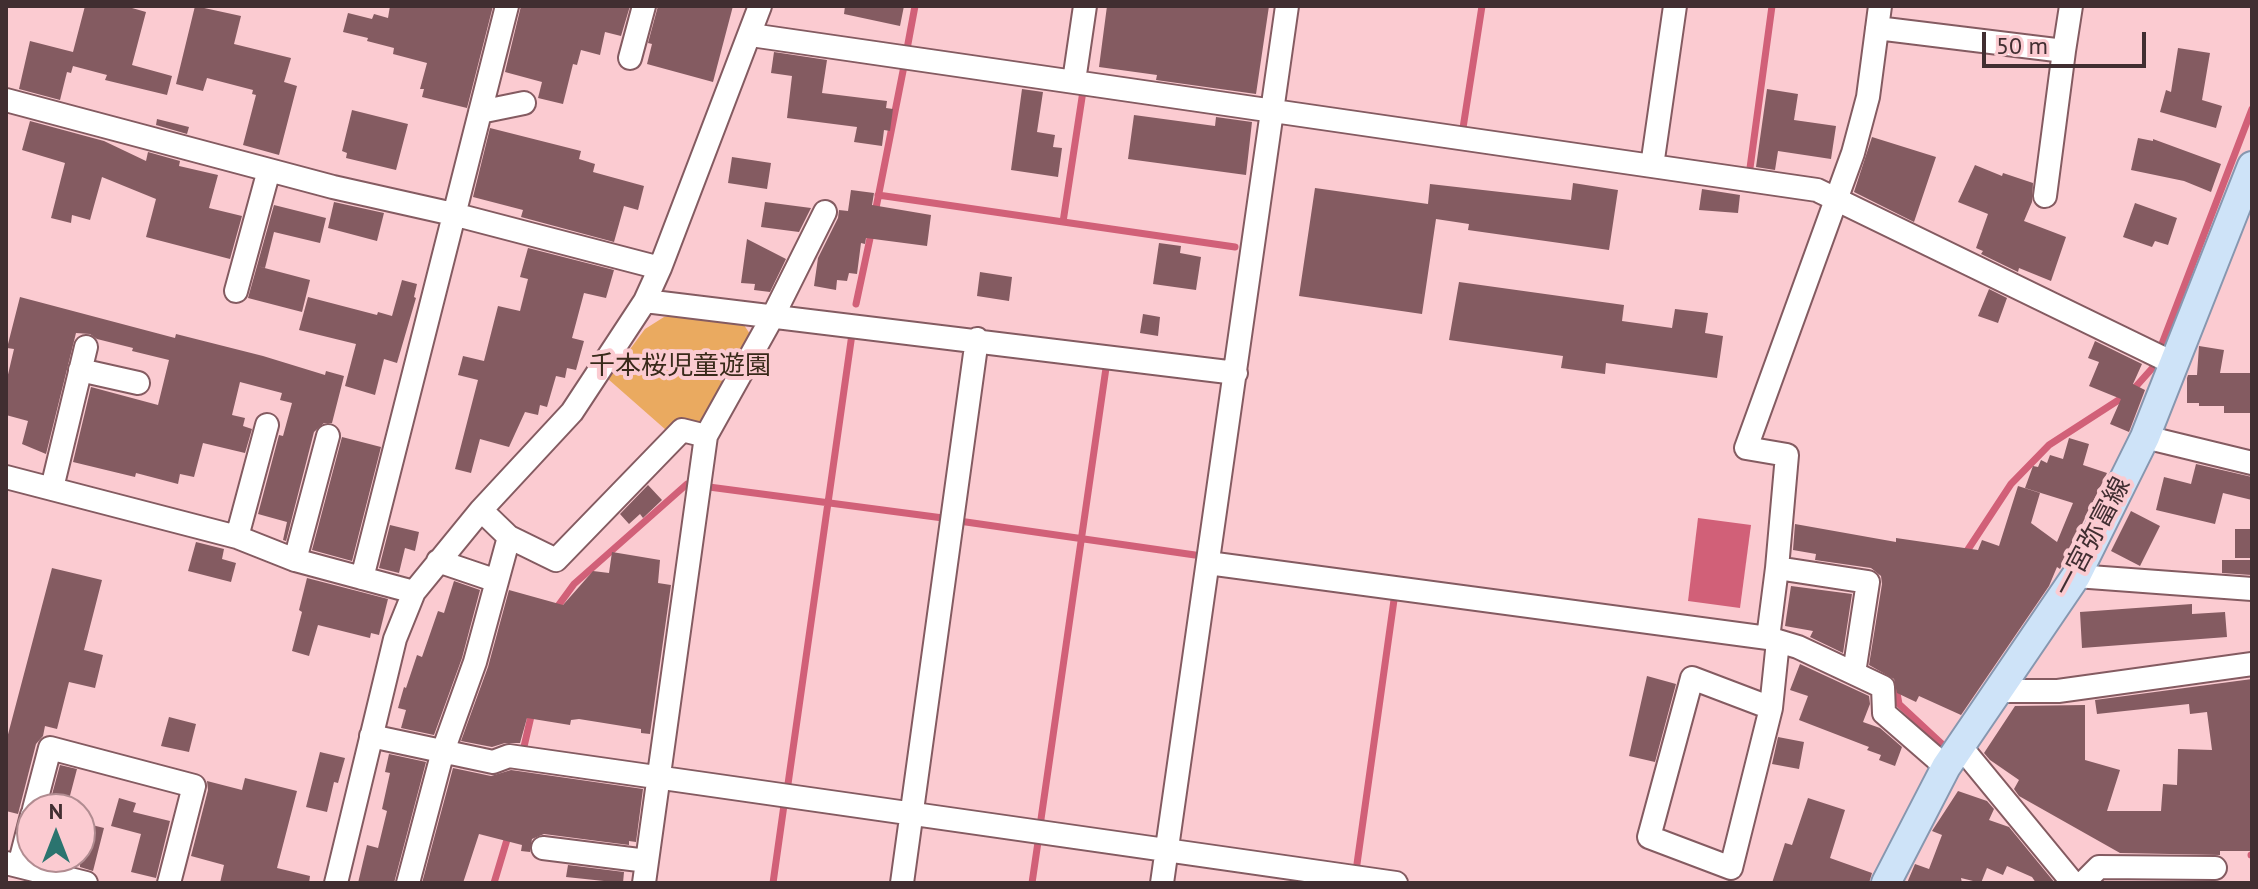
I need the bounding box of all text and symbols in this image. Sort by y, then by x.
scale bar [1986,16,2150,66]
text: 50 m [1996,30,2048,61]
park label: 千本桜児童遊園 [589,351,771,383]
street label: 一宮弥富線 [2049,472,2137,602]
north arrow [16,793,96,873]
text: N [49,797,63,825]

